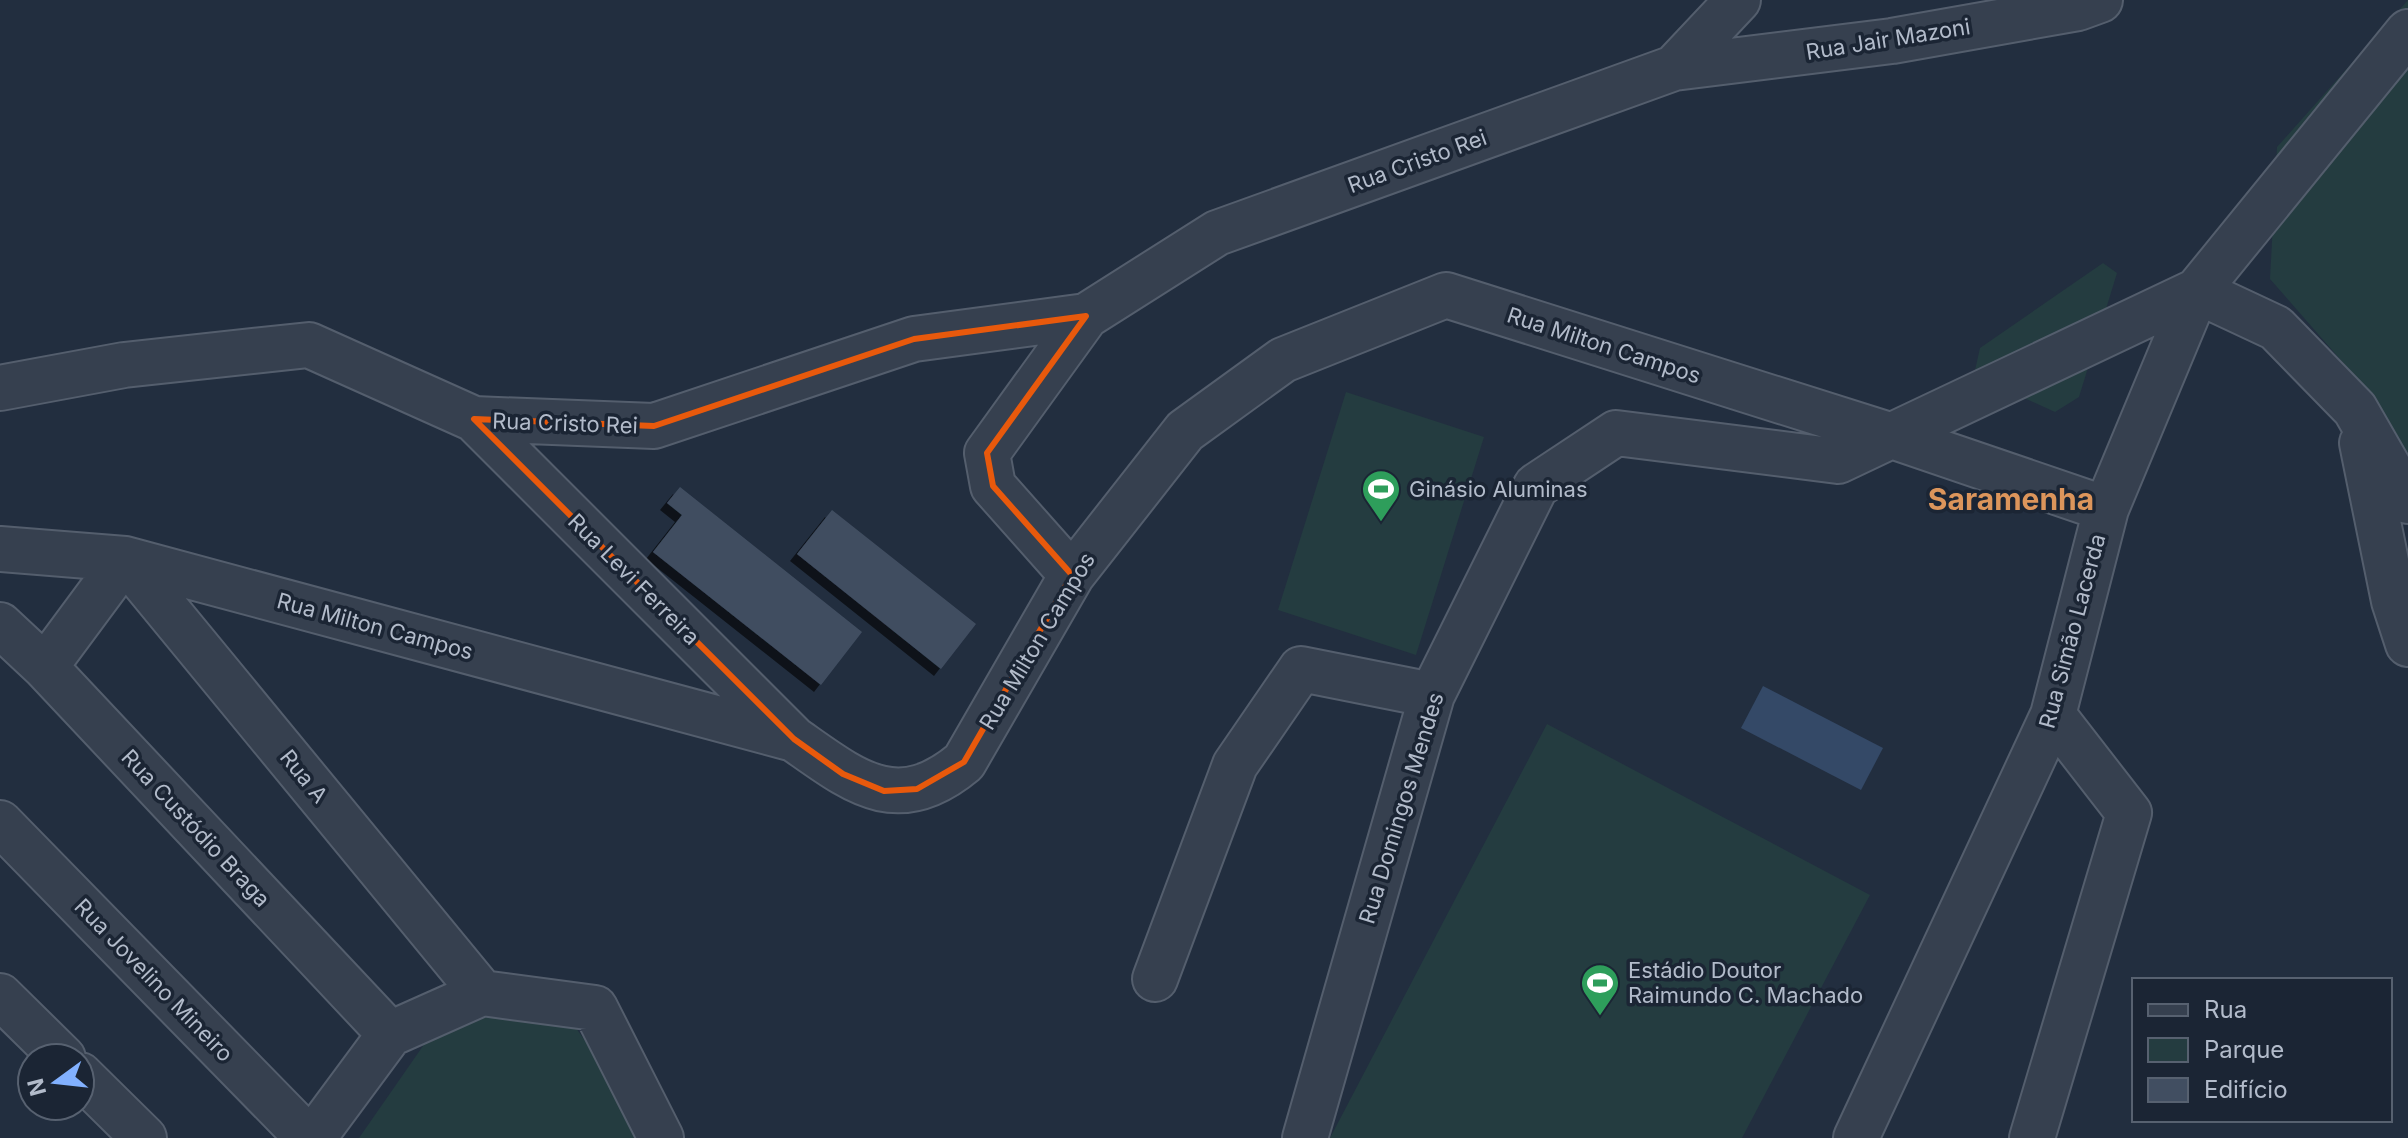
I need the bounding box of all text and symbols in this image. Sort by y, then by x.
street label: Rua Jair Mazoni [1804,13,1972,65]
street label: Rua Cristo Rei [1344,124,1490,198]
street label: Rua Milton Campos [1504,301,1704,389]
street label: Rua Cristo Rei [492,407,638,439]
sports icon: Ginásio Aluminas [1360,468,1402,523]
place label: Ginásio Aluminas [1409,476,1588,502]
district label: Saramenha [1928,481,2094,517]
street label: Rua Levi Ferreira [563,508,705,650]
street label: Rua Simão Lacerda [2034,531,2110,731]
street label: Rua Milton Campos [974,548,1100,734]
street label: Rua Milton Campos [274,587,476,665]
street label: Rua Domingos Mendes [1353,689,1449,927]
street label: Rua Custódio Braga [116,744,276,912]
street label: Rua A [275,744,333,808]
street label: Rua Jovelino Mineiro [70,893,238,1067]
place label: Estádio Doutor Raimundo C. Machado [1628,957,1863,1008]
sports icon: Estádio Doutor Raimundo C. Machado [1579,962,1621,1017]
legend [2132,978,2392,1122]
text: Rua [2204,995,2247,1024]
text: Parque [2204,1035,2284,1064]
north arrow [16,1042,96,1122]
text: Edifício [2204,1075,2288,1104]
text: N [22,1076,51,1099]

